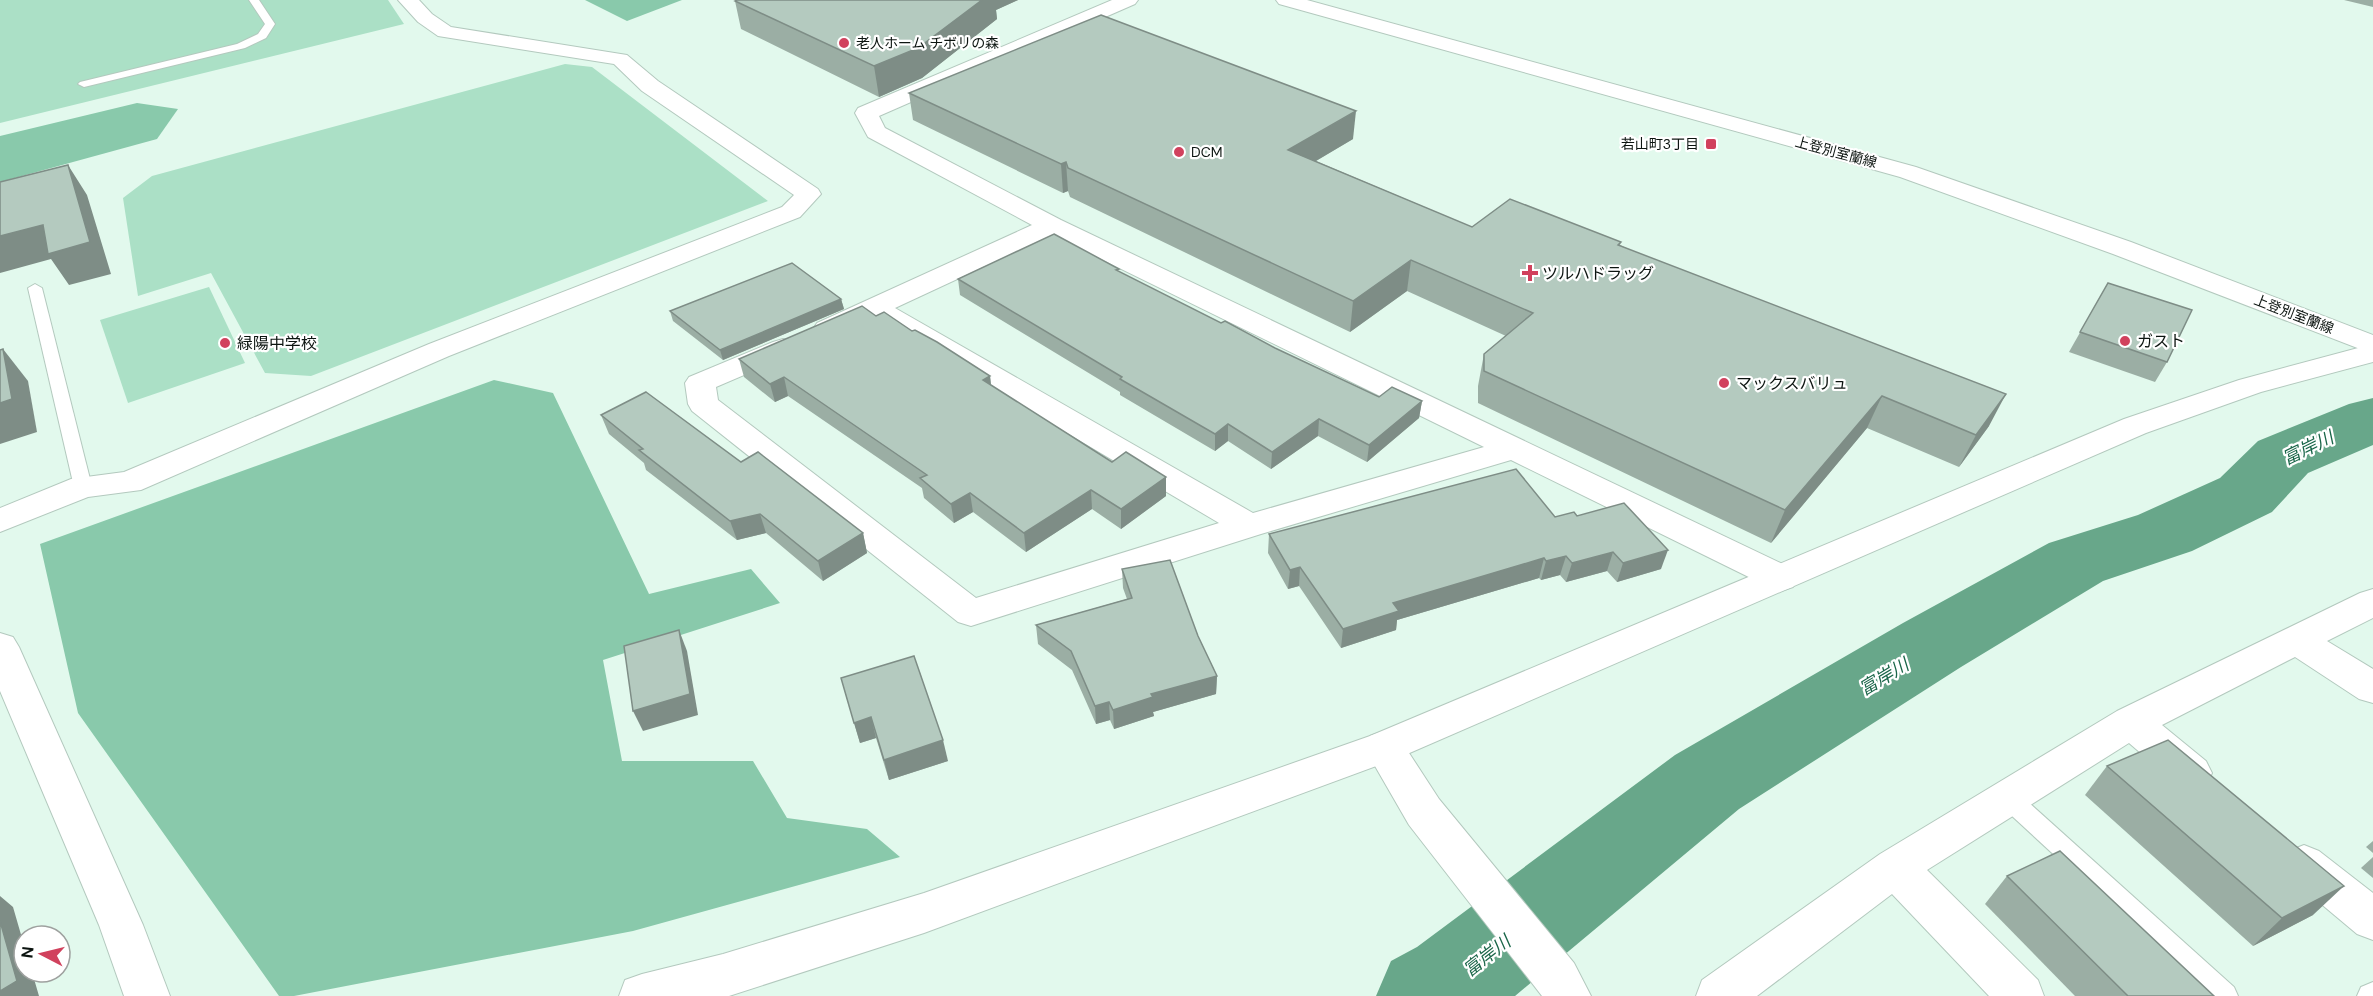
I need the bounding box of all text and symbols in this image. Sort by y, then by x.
place label: 老人ホーム チボリの森 [856,34,999,52]
marker: 老人ホーム チボリの森 [837,36,851,50]
street label: 上登別室蘭線 [1793,132,1879,172]
place label: 若山町3丁目 [1621,135,1699,153]
marker: 若山町3丁目 [1704,137,1718,151]
place label: DCM [1191,143,1222,161]
marker: DCM [1172,145,1186,159]
place label: ツルハドラッグ [1542,263,1654,284]
marker: ツルハドラッグ [1523,266,1537,280]
street label: 上登別室蘭線 [2252,291,2336,337]
place label: ガスト [2137,331,2185,352]
place label: 緑陽中学校 [237,333,317,354]
marker: ガスト [2118,334,2132,348]
marker: 緑陽中学校 [218,336,232,350]
place label: マックスバリュ [1736,373,1848,394]
marker: マックスバリュ [1717,376,1731,390]
water label: 富岸川 [2278,425,2339,471]
water label: 富岸川 [1855,652,1915,701]
north arrow [12,924,72,984]
water label: 富岸川 [1458,929,1517,982]
text: N [16,945,39,959]

